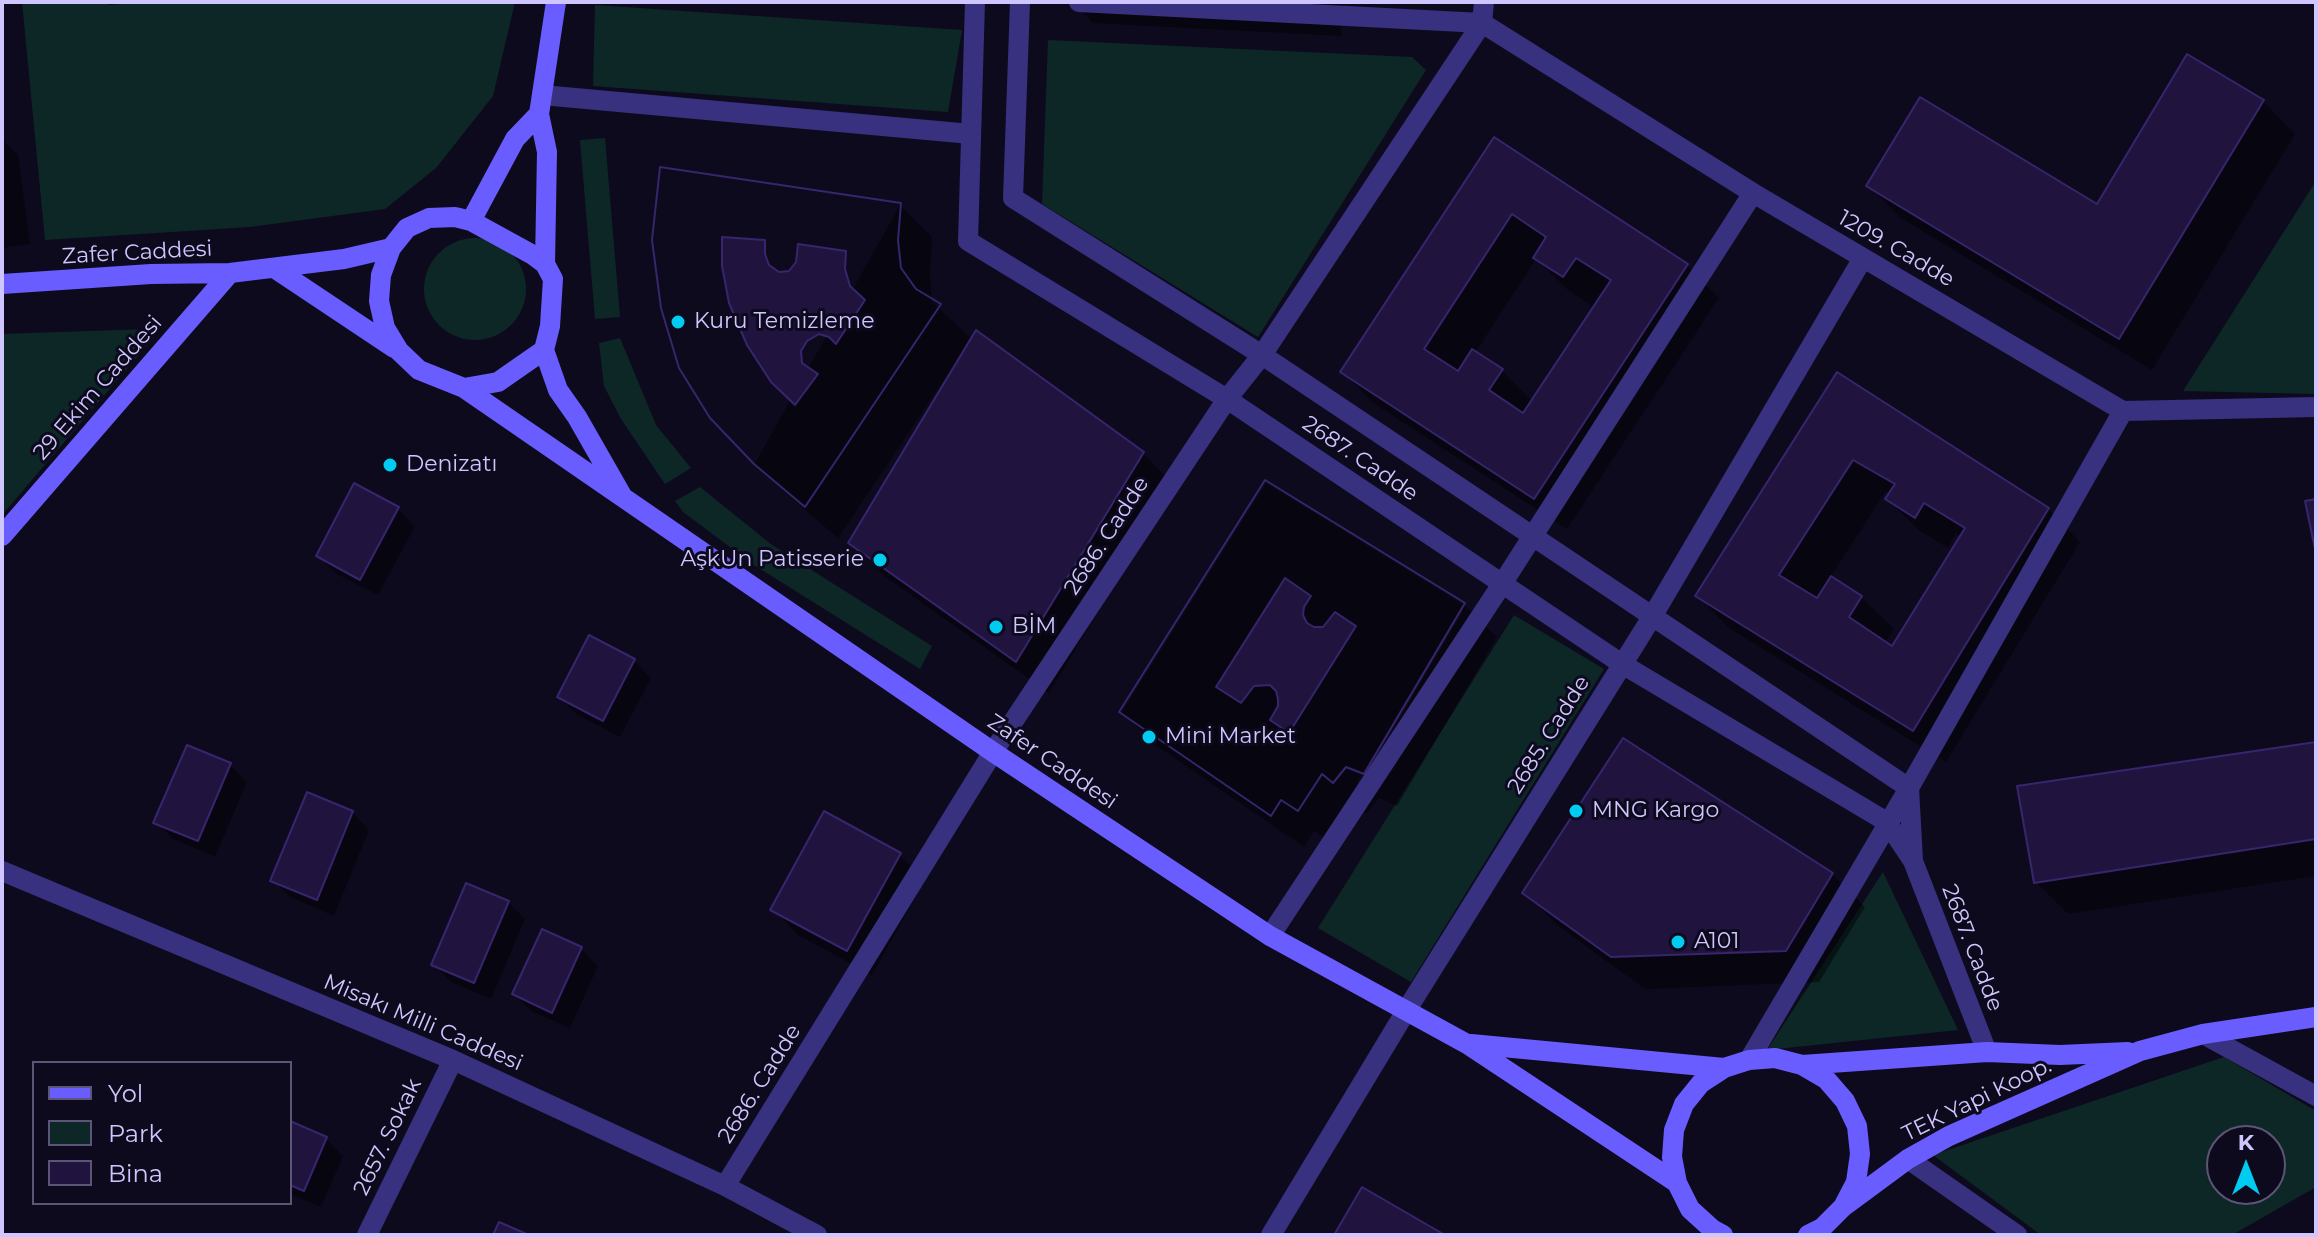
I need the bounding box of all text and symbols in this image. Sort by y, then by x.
street label: 1209. Cadde [1833,205,1959,293]
street label: Zafer Caddesi [61,236,213,270]
place label: Kuru Temizleme [694,309,874,335]
street label: 29 Ekim Caddesi [28,310,168,466]
marker: Kuru Temizleme [669,313,687,331]
street label: 2687. Cadde [1297,411,1423,507]
place label: Denizatı [406,452,497,478]
marker: Denizatı [381,456,399,474]
street label: 2686. Cadde [1059,472,1155,600]
place label: AşkUn Patisserie [680,547,864,573]
marker: AşkUn Patisserie [871,551,889,569]
place label: BİM [1012,614,1056,640]
marker: BİM [987,618,1005,636]
street label: 2685. Cadde [1502,671,1596,799]
street label: Zafer Caddesi [982,709,1122,815]
place label: Mini Market [1165,724,1296,750]
marker: Mini Market [1140,728,1158,746]
place label: MNG Kargo [1592,798,1719,824]
marker: MNG Kargo [1567,802,1585,820]
street label: 2687. Cadde [1936,881,2008,1015]
place label: A101 [1694,929,1739,955]
marker: A101 [1669,933,1687,951]
street label: Misakı Milli Caddesi [319,969,527,1077]
street label: 2686. Cadde [713,1020,807,1148]
street label: TEK Yapi Koop. [1898,1052,2056,1148]
legend [32,1061,292,1205]
street label: 2657. Sokak [348,1074,428,1200]
text: Yol [108,1079,143,1108]
text: Park [108,1119,163,1148]
north arrow [2206,1125,2286,1205]
text: K [2238,1129,2254,1156]
text: Bina [108,1159,163,1188]

